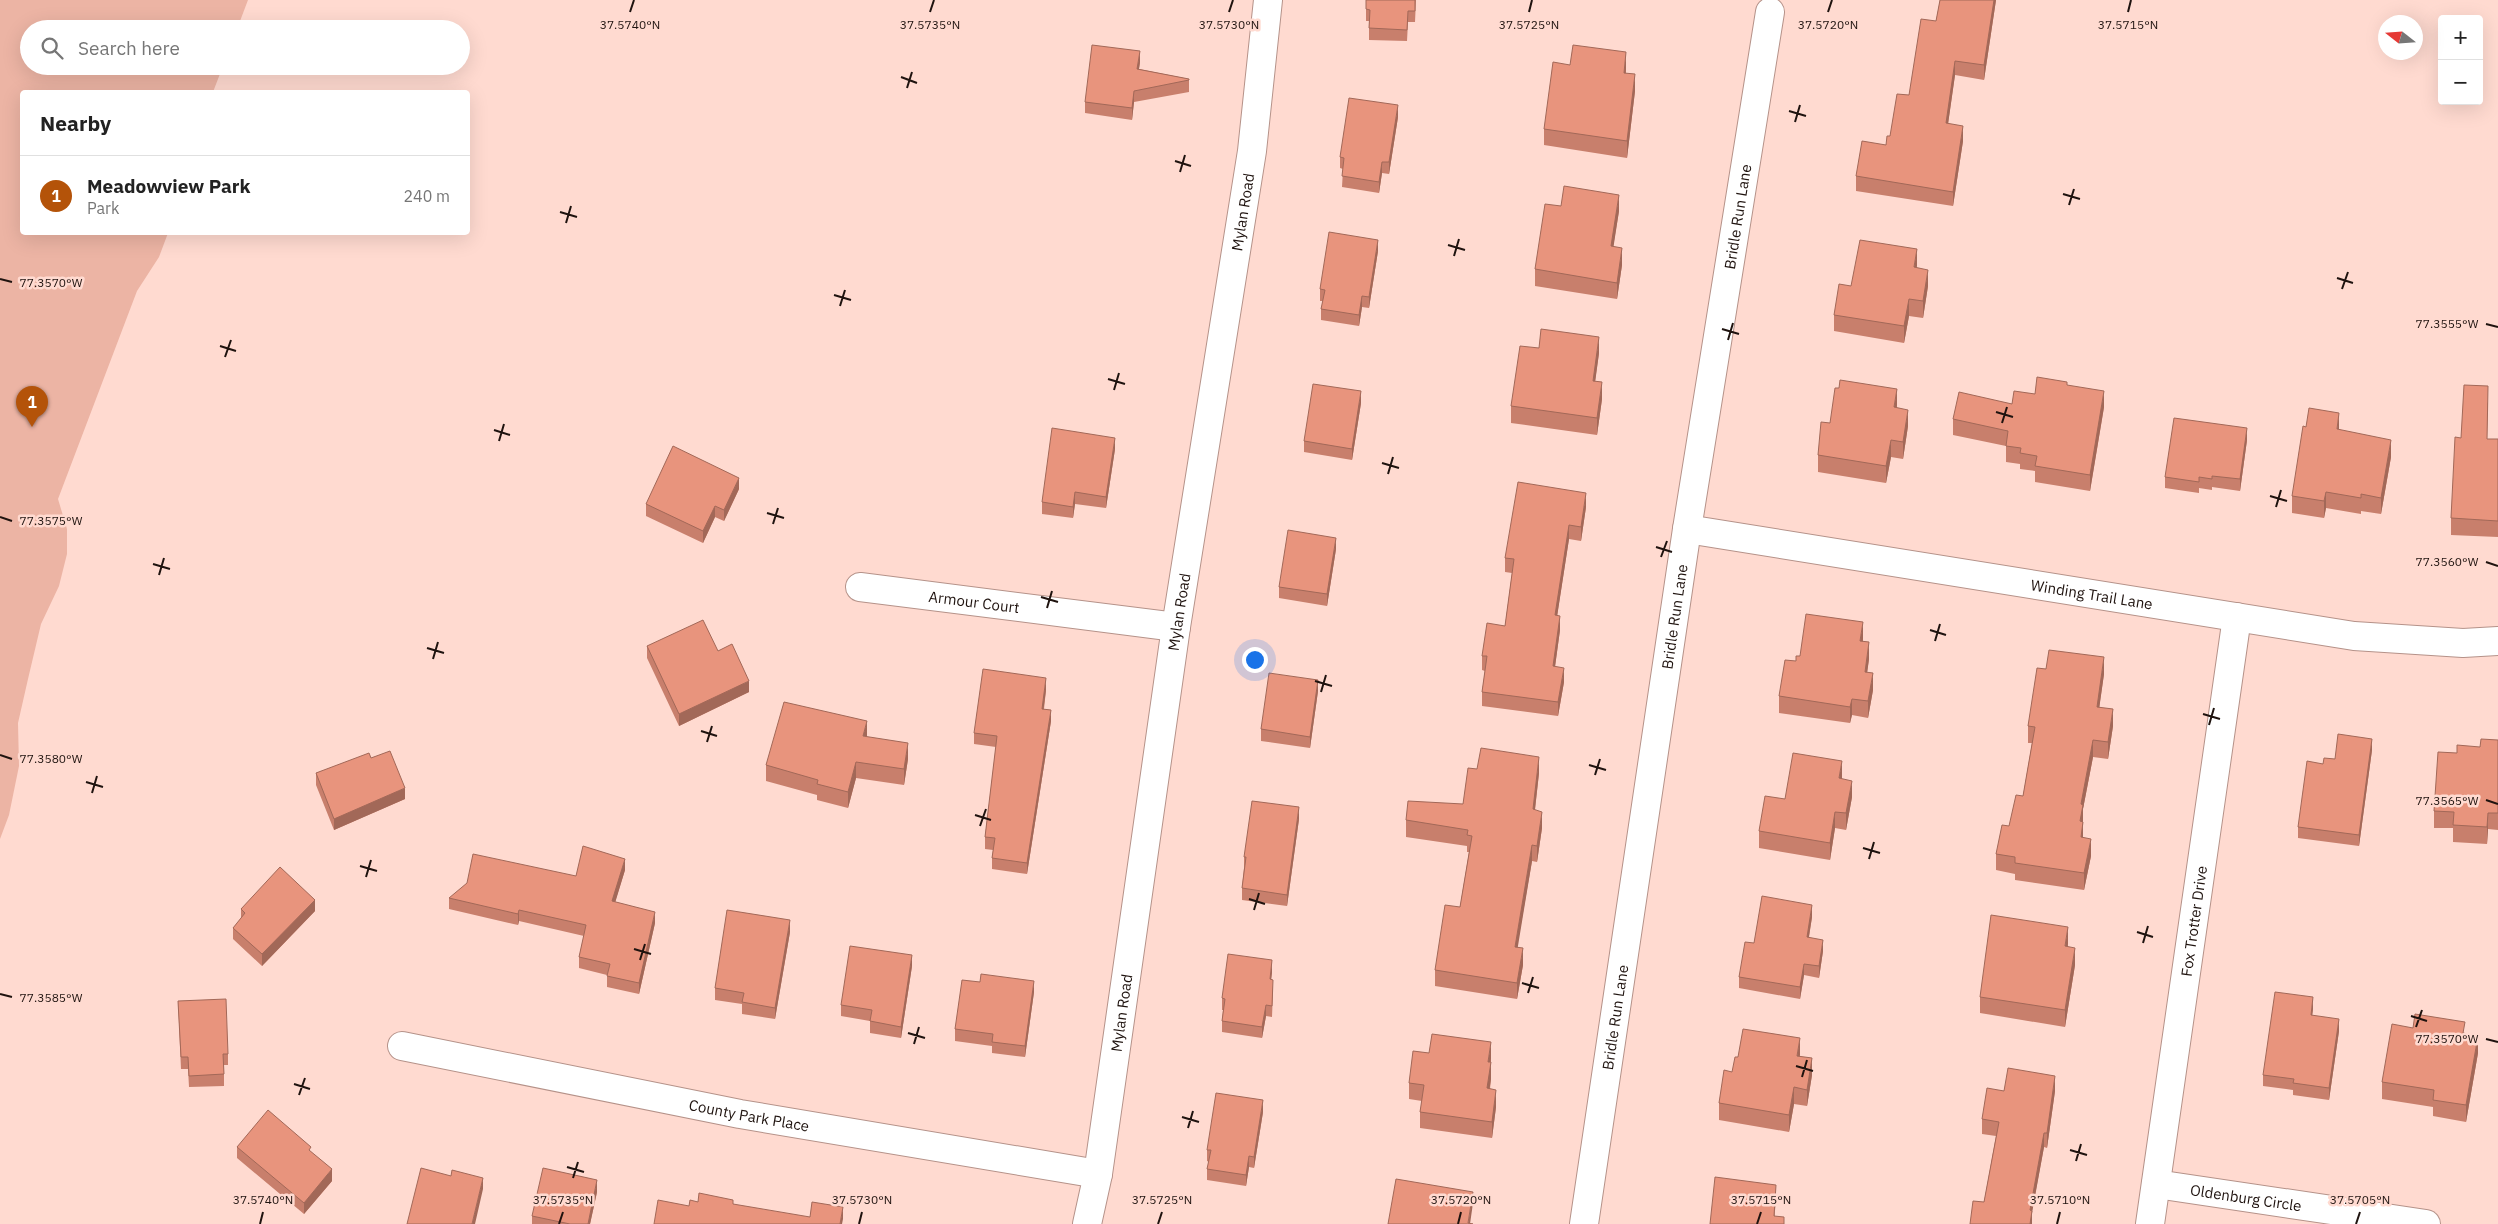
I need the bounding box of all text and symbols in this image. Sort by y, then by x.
north arrow [2378,15,2423,60]
map controls [2438,15,2483,105]
button: + [2438,15,2483,60]
text: 37.5740°N [600,17,660,32]
text: 37.5735°N [900,17,960,32]
text: 37.5730°N [1199,17,1259,32]
text: 37.5725°N [1499,17,1559,32]
text: 37.5720°N [1798,17,1858,32]
text: 37.5715°N [2098,17,2158,32]
search box [20,20,470,75]
icon: search [38,34,66,62]
text: Search here [78,36,180,60]
button: − [2438,60,2483,105]
text: Nearby [40,109,111,137]
street label: Bridle Run Lane [1719,163,1755,271]
street label: Mylan Road [1227,172,1258,252]
text: Meadowview Park [87,174,250,198]
text: 1 [51,186,61,206]
text: 240 m [403,186,450,206]
text: Park [87,198,119,218]
text: 77.3570°W [20,275,83,290]
text: 77.3555°W [2416,316,2479,331]
pin: 1 [16,386,48,427]
text: 77.3575°W [20,513,83,528]
text: 77.3560°W [2416,554,2479,569]
street label: Bridle Run Lane [1657,563,1691,671]
street label: Mylan Road [1163,572,1194,652]
street label: Winding Trail Lane [2029,575,2154,613]
street label: Armour Court [928,586,1021,617]
your location [1242,647,1268,673]
text: 77.3580°W [20,751,83,766]
text: 77.3565°W [2416,793,2479,808]
street label: Fox Trotter Drive [2176,864,2211,978]
street label: Bridle Run Lane [1597,963,1632,1071]
street label: Mylan Road [1106,973,1136,1053]
text: 77.3585°W [20,990,83,1005]
text: 77.3570°W [2416,1031,2479,1046]
street label: County Park Place [687,1094,811,1135]
street label: Oldenburg Circle [2189,1180,2303,1215]
text: 37.5740°N [233,1192,293,1207]
text: 37.5735°N [533,1192,593,1207]
text: 37.5730°N [832,1192,892,1207]
text: 37.5725°N [1132,1192,1192,1207]
text: 37.5720°N [1431,1192,1491,1207]
text: 37.5715°N [1731,1192,1791,1207]
text: 37.5710°N [2030,1192,2090,1207]
text: 37.5705°N [2330,1192,2390,1207]

